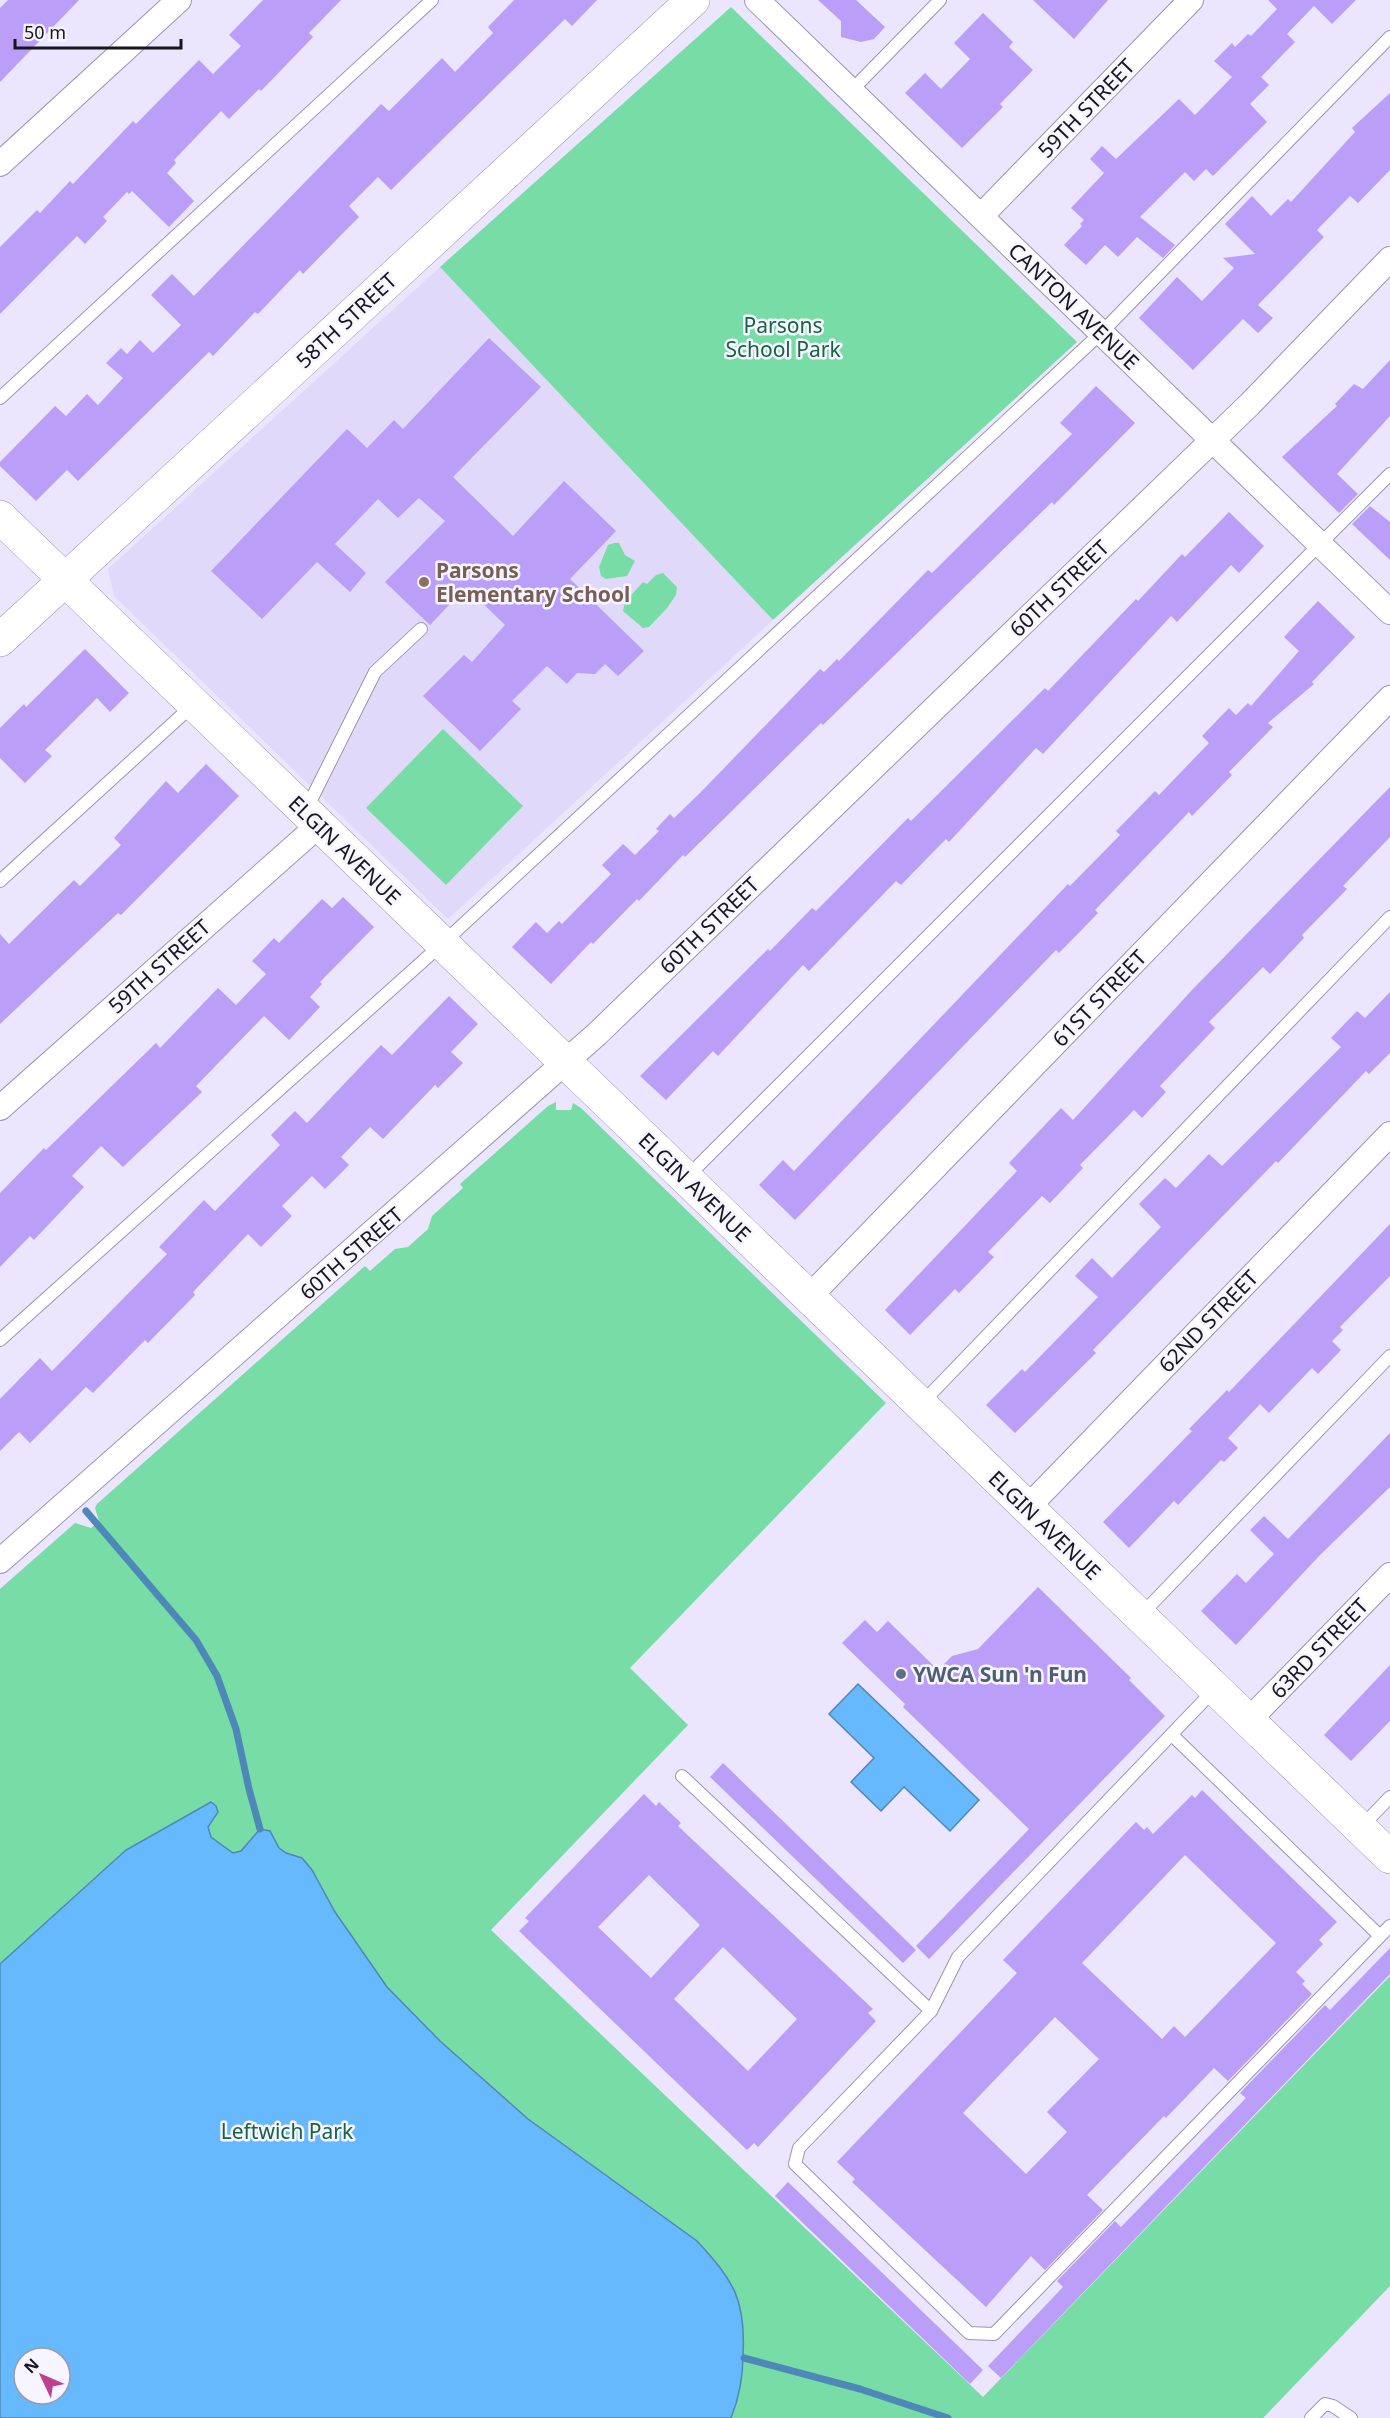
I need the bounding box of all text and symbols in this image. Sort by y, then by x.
scale bar [15,12,182,50]
text: 50 m [24,20,66,44]
street label: 59TH STREET [1031,52,1141,164]
street label: CANTON AVENUE [1003,236,1145,376]
street label: 58TH STREET [290,266,403,374]
park label: Parsons School Park [725,311,841,363]
street label: 60TH STREET [1003,533,1115,643]
place label: Parsons Elementary School [436,556,630,608]
marker: Parsons Elementary School [417,575,431,589]
street label: ELGIN AVENUE [283,789,407,911]
street label: 60TH STREET [653,870,765,980]
street label: 59TH STREET [102,913,216,1019]
street label: 61ST STREET [1046,943,1152,1052]
street label: ELGIN AVENUE [633,1126,757,1248]
street label: 60TH STREET [294,1200,409,1306]
street label: 62ND STREET [1152,1264,1264,1378]
street label: ELGIN AVENUE [983,1464,1107,1586]
street label: 63RD STREET [1264,1592,1374,1704]
place label: YWCA Sun 'n Fun [913,1660,1087,1688]
marker: YWCA Sun 'n Fun [894,1667,908,1681]
park label: Leftwich Park [221,2117,354,2145]
north arrow [12,2346,72,2406]
text: N [19,2353,44,2378]

